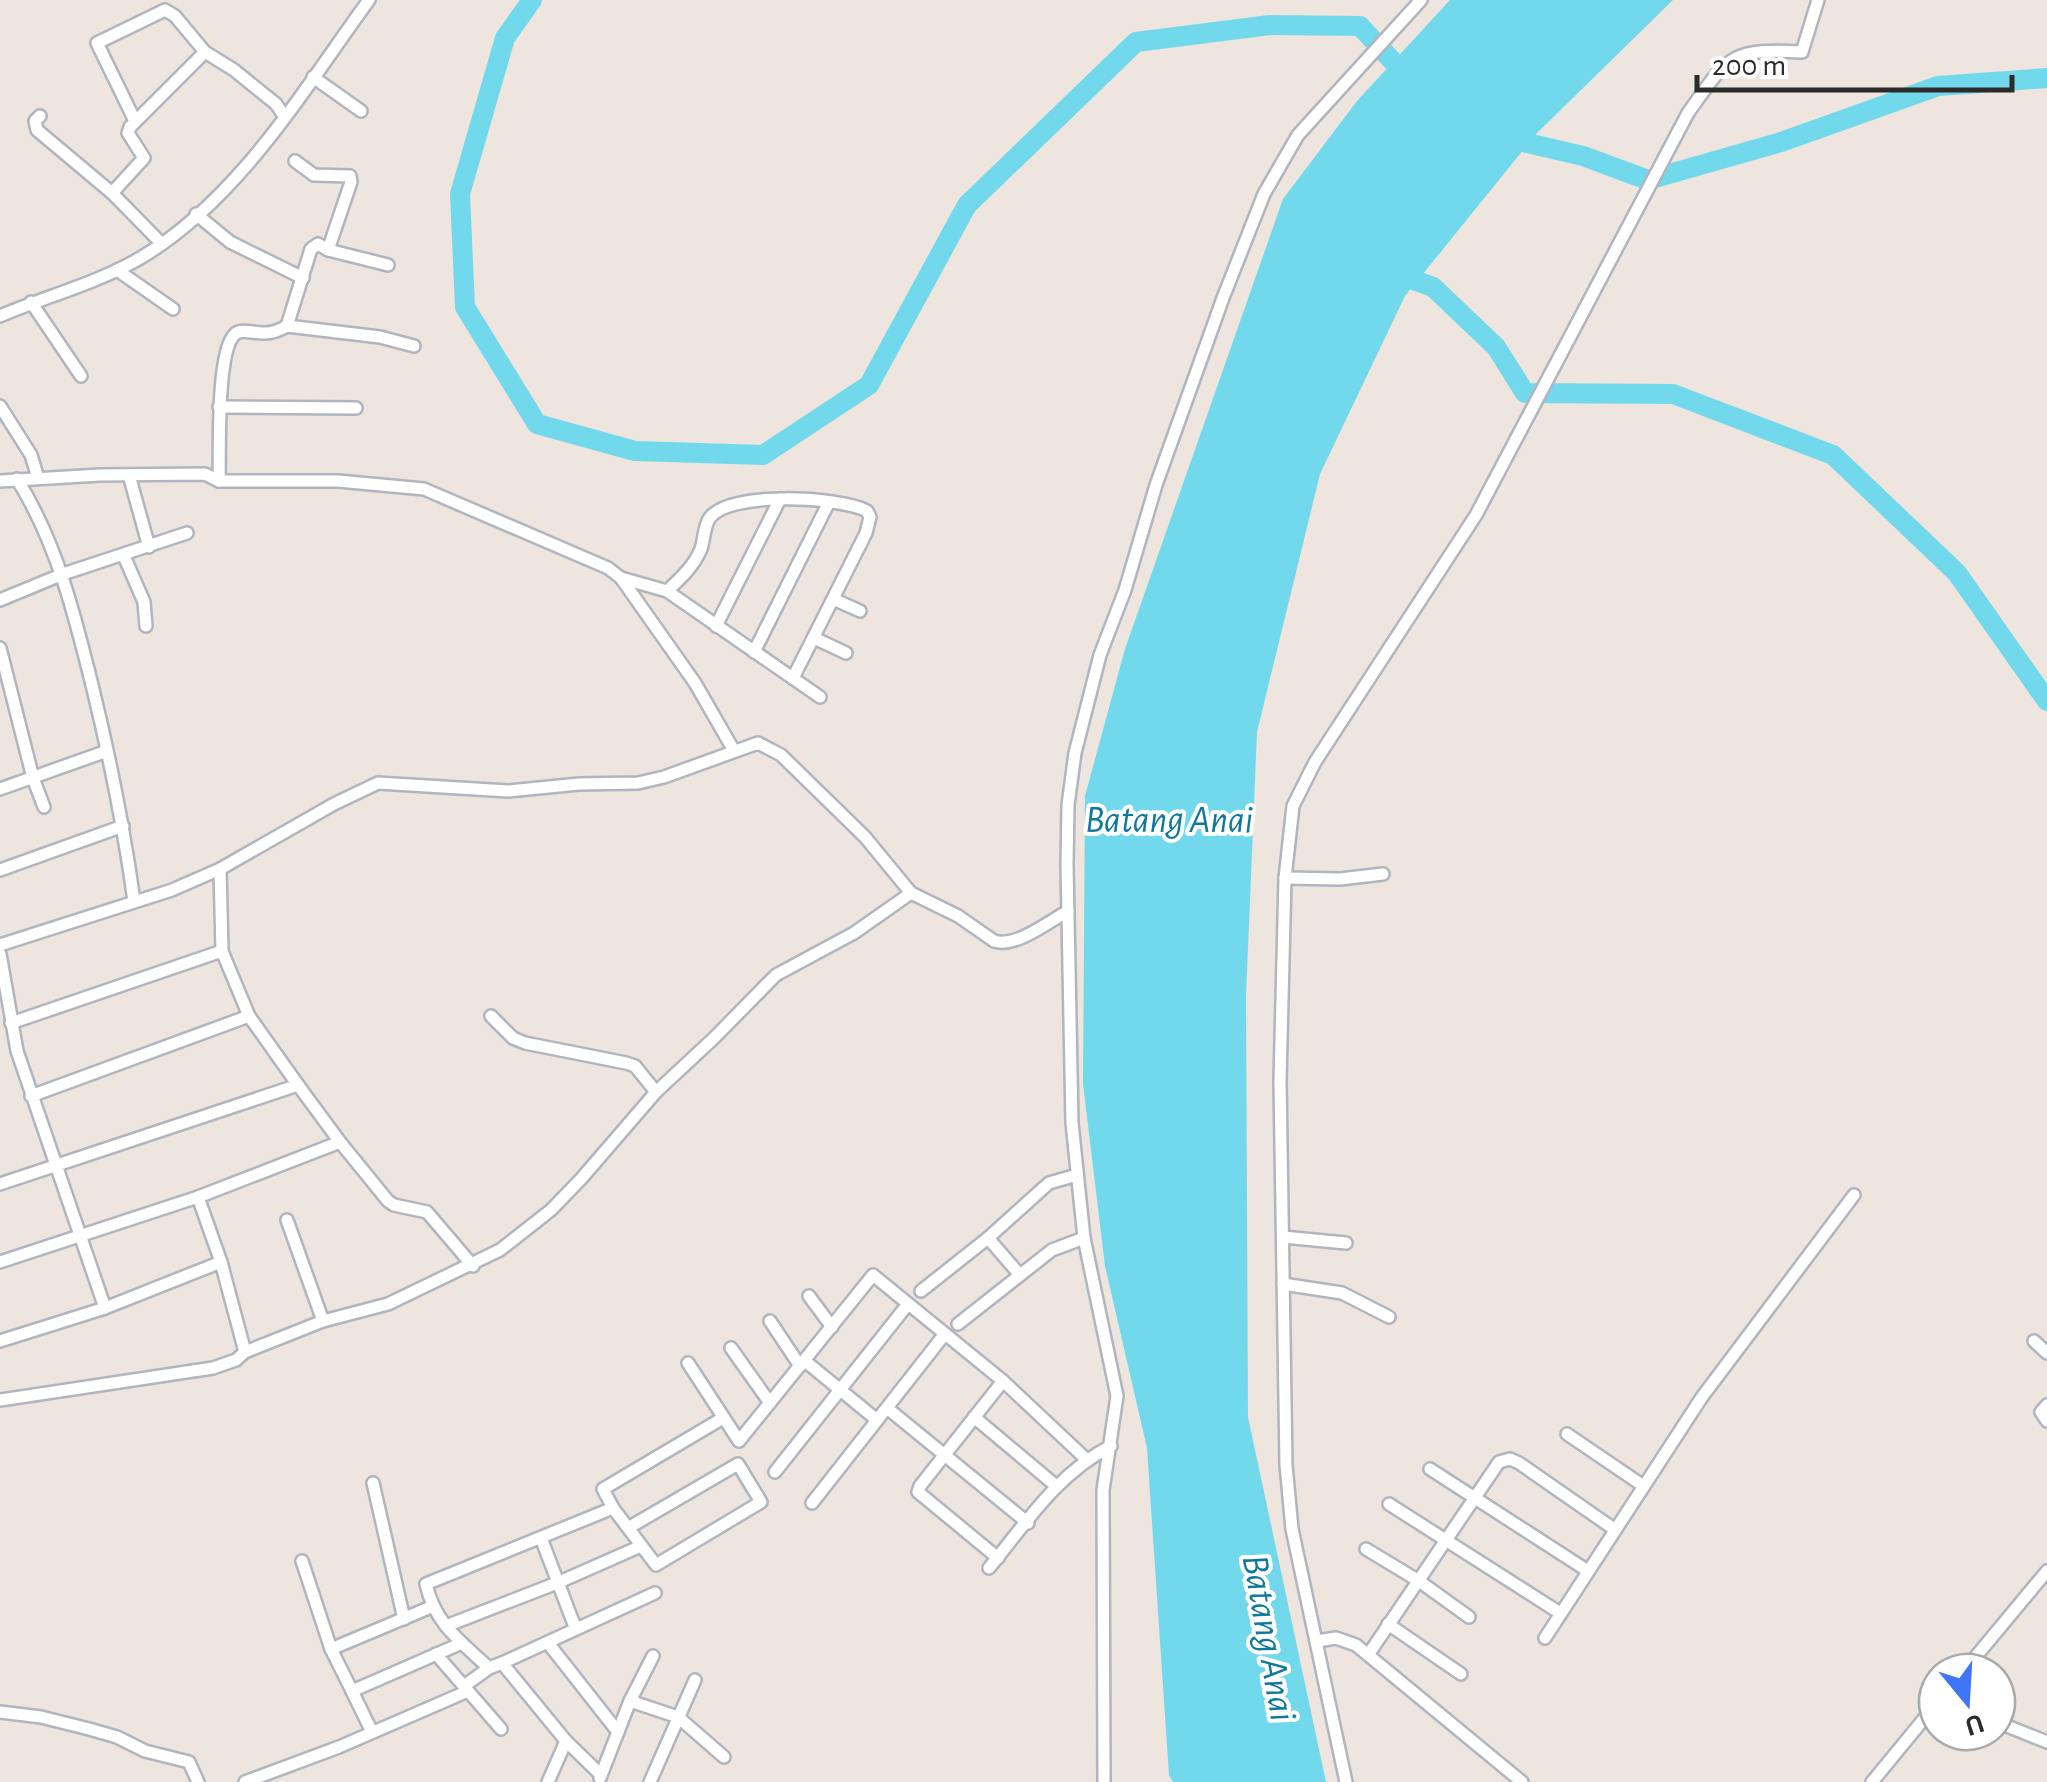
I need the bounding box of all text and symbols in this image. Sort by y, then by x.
scale bar [1697,30,2012,92]
text: 200 m [1712,51,1786,81]
water label: Batang Anai [1085,802,1253,840]
water label: Batang Anai [1235,1552,1301,1724]
north arrow [1917,1652,2017,1752]
text: U [1961,1708,1987,1740]

